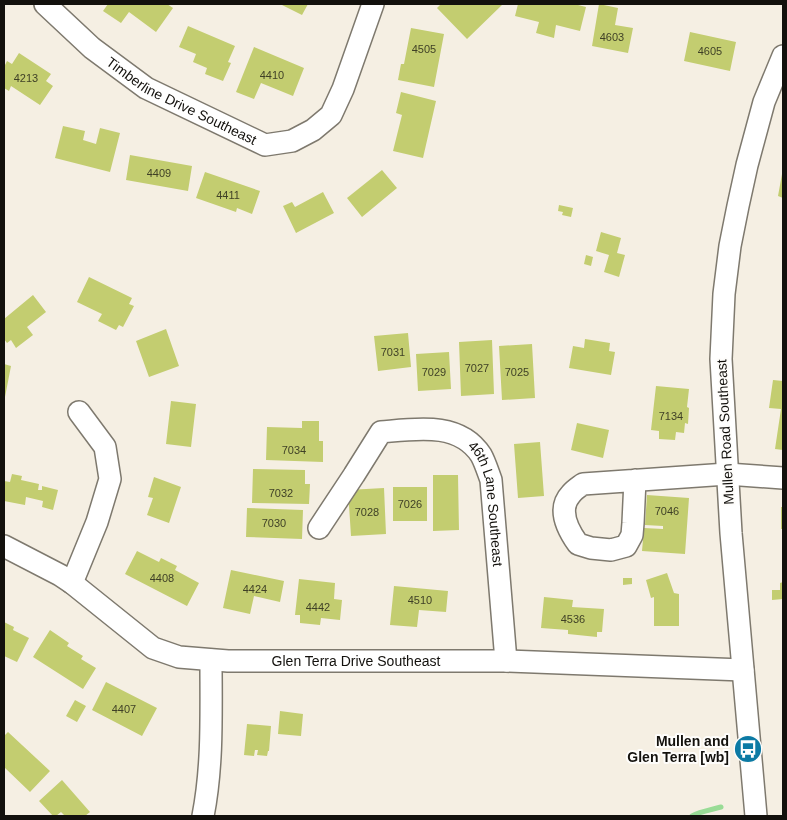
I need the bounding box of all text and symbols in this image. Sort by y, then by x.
house number: 4603 [600,31,624,43]
house number: 4505 [412,43,436,55]
house number: 4605 [698,45,722,57]
street label: Timberline Drive Southeast [104,54,259,148]
house number: 4410 [260,69,284,81]
house number: 4213 [14,72,38,84]
house number: 4409 [147,167,171,179]
house number: 4411 [216,189,240,201]
house number: 7031 [381,346,405,358]
street label: Mullen Road Southeast [713,359,737,505]
house number: 7027 [465,362,489,374]
house number: 7029 [422,366,446,378]
house number: 7025 [505,366,529,378]
house number: 7134 [659,410,683,422]
street label: 46th Lane Southeast [465,437,506,567]
house number: 7034 [282,444,306,456]
house number: 7032 [269,487,293,499]
house number: 7026 [398,498,422,510]
house number: 7046 [655,505,679,517]
house number: 7028 [355,506,379,518]
house number: 7030 [262,517,286,529]
house number: 4408 [150,572,174,584]
house number: 4424 [243,583,267,595]
house number: 4510 [408,594,432,606]
house number: 4442 [306,601,330,613]
house number: 4536 [561,613,585,625]
street label: Glen Terra Drive Southeast [272,653,440,669]
house number: 4407 [112,703,136,715]
place label: Mullen and Glen Terra [wb] [627,733,729,765]
bus stop icon: Mullen and Glen Terra [wb] [733,734,763,764]

